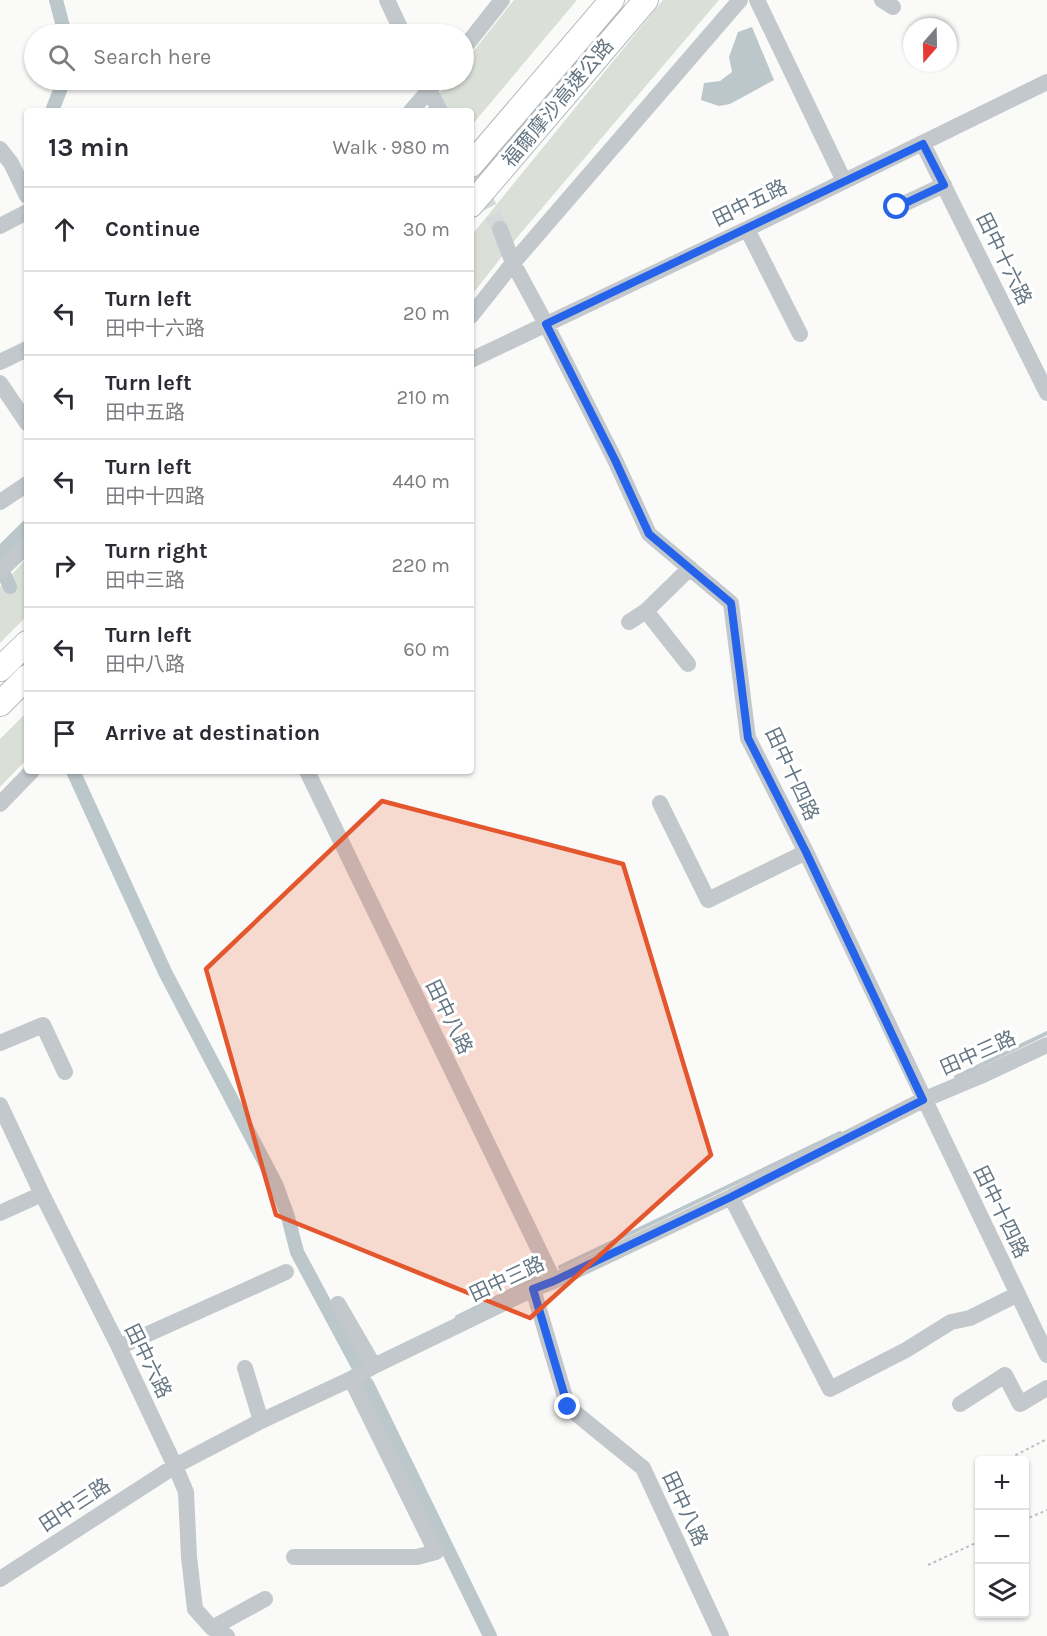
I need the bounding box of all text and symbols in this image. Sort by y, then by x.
north arrow [903,18,957,72]
search box [24,24,474,90]
street label: 福爾摩沙高速公路 [498,34,618,172]
icon: search [45,41,78,74]
text: Search here [93,44,211,70]
text: 13 min [48,132,129,163]
text: Walk · 980 m [333,136,450,159]
street label: 田中五路 [709,175,791,231]
route start [883,193,909,219]
street label: 田中十六路 [972,209,1036,309]
icon: ahead [48,213,81,246]
text: Continue [105,216,200,242]
text: 30 m [403,218,450,241]
text: Turn left [105,286,192,312]
icon: left [48,297,81,330]
text: 20 m [403,302,450,325]
text: 田中十六路 [105,317,205,340]
text: Turn left [105,370,192,396]
icon: left [48,381,81,414]
text: 210 m [396,386,450,409]
text: 田中五路 [105,401,185,424]
text: Turn left [105,454,192,480]
icon: left [48,465,81,498]
text: 440 m [392,470,450,493]
text: 田中十四路 [105,485,205,508]
text: Turn right [105,538,208,564]
icon: right [48,549,81,582]
text: 220 m [391,554,450,577]
text: 田中三路 [105,569,185,592]
text: Turn left [105,622,192,648]
icon: left [48,633,81,666]
text: 60 m [403,638,450,661]
text: 田中八路 [105,653,185,676]
icon: arrive [48,717,81,750]
text: Arrive at destination [105,720,320,746]
street label: 田中十四路 [760,724,824,824]
street label: 田中八路 [421,976,477,1058]
street label: 田中三路 [937,1026,1019,1080]
street label: 田中十四路 [969,1162,1033,1262]
street label: 田中三路 [466,1252,548,1306]
street label: 田中六路 [120,1320,176,1402]
route end [554,1393,580,1419]
map controls [975,1456,1029,1618]
button: + [975,1456,1029,1510]
street label: 田中八路 [658,1468,712,1550]
street label: 田中三路 [35,1474,115,1536]
button: − [975,1510,1029,1564]
button: layers [975,1564,1029,1618]

